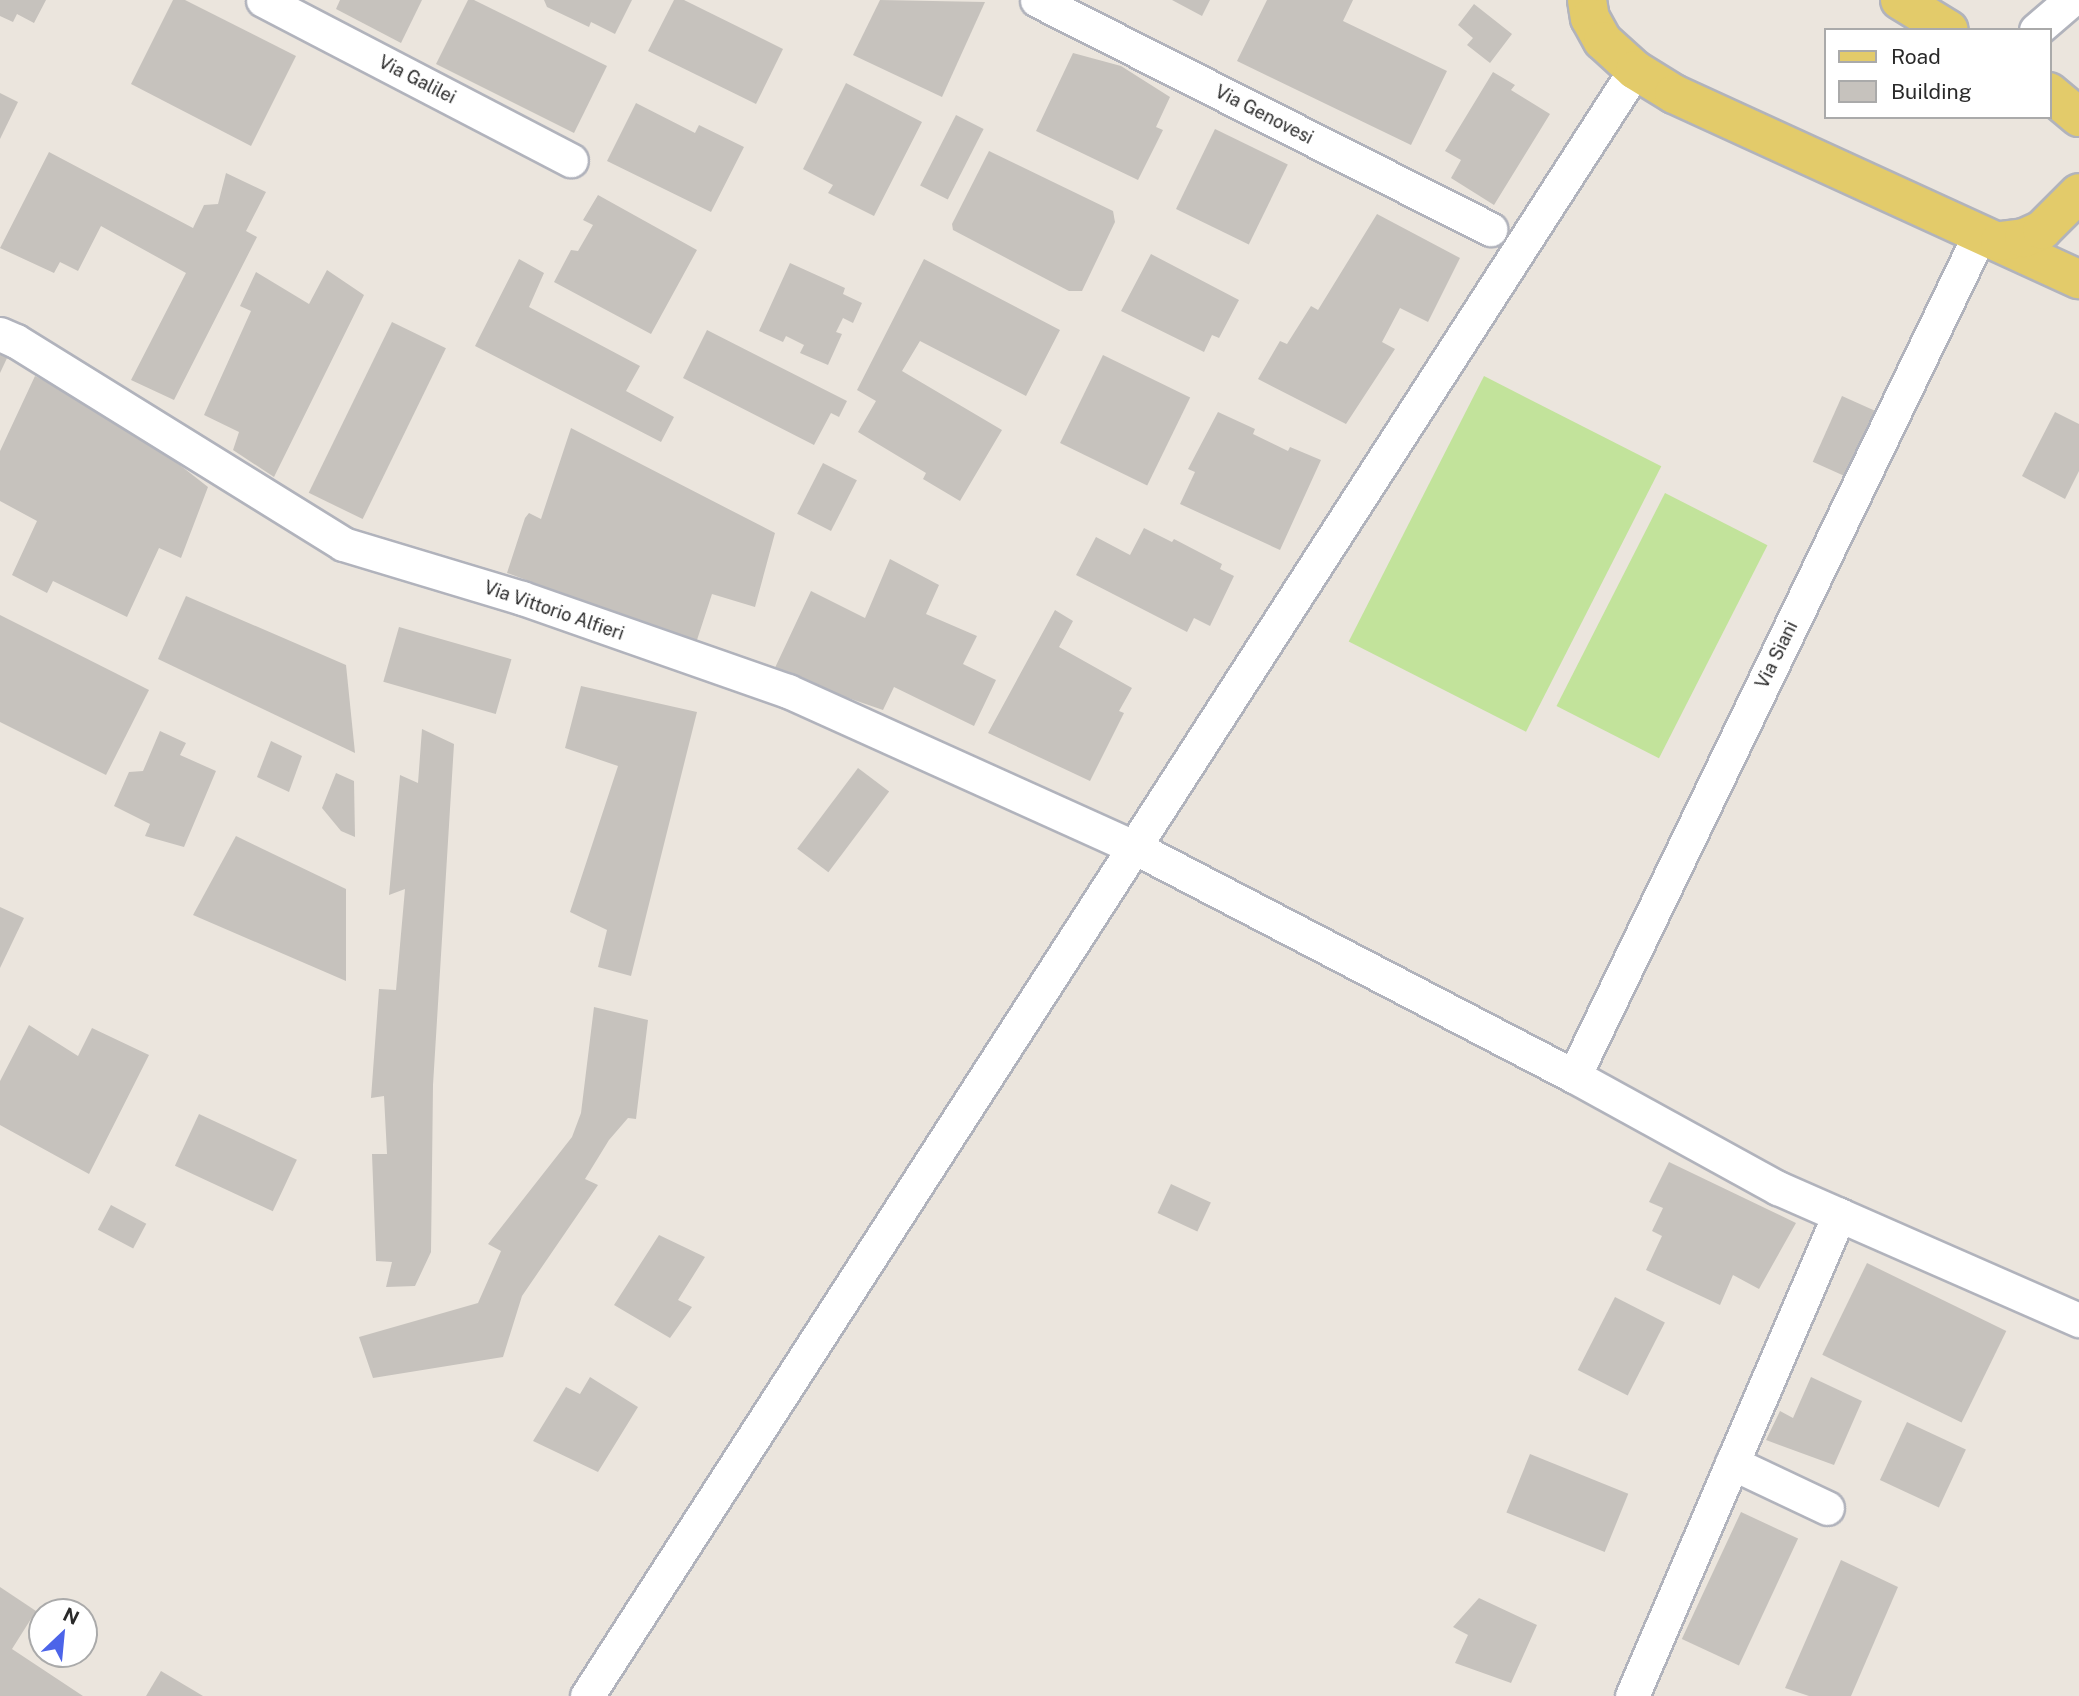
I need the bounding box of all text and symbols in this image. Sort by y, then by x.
legend [1824,28,2051,119]
text: Road [1891,44,1941,69]
street label: Via Galilei [375,51,459,109]
text: Building [1891,79,1972,104]
street label: Via Genovesi [1211,81,1317,149]
street label: Via Vittorio Alfieri [481,577,627,645]
street label: Via Siani [1751,618,1803,692]
north arrow [28,1598,98,1668]
text: N [60,1603,83,1629]

